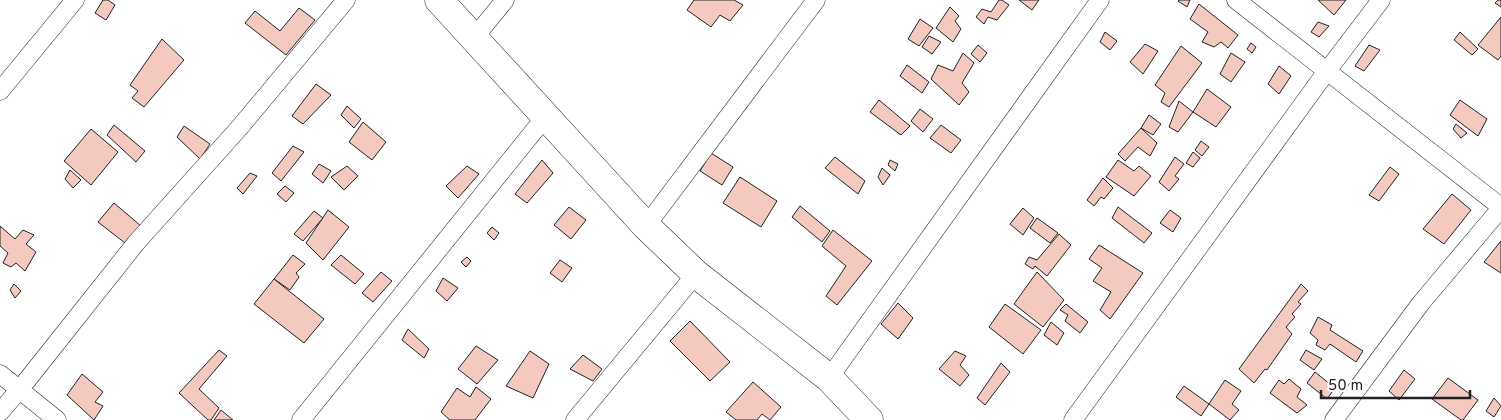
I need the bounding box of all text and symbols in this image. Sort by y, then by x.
scale bar [1321,368,1470,400]
text: 50 m [1328,377,1363,396]

